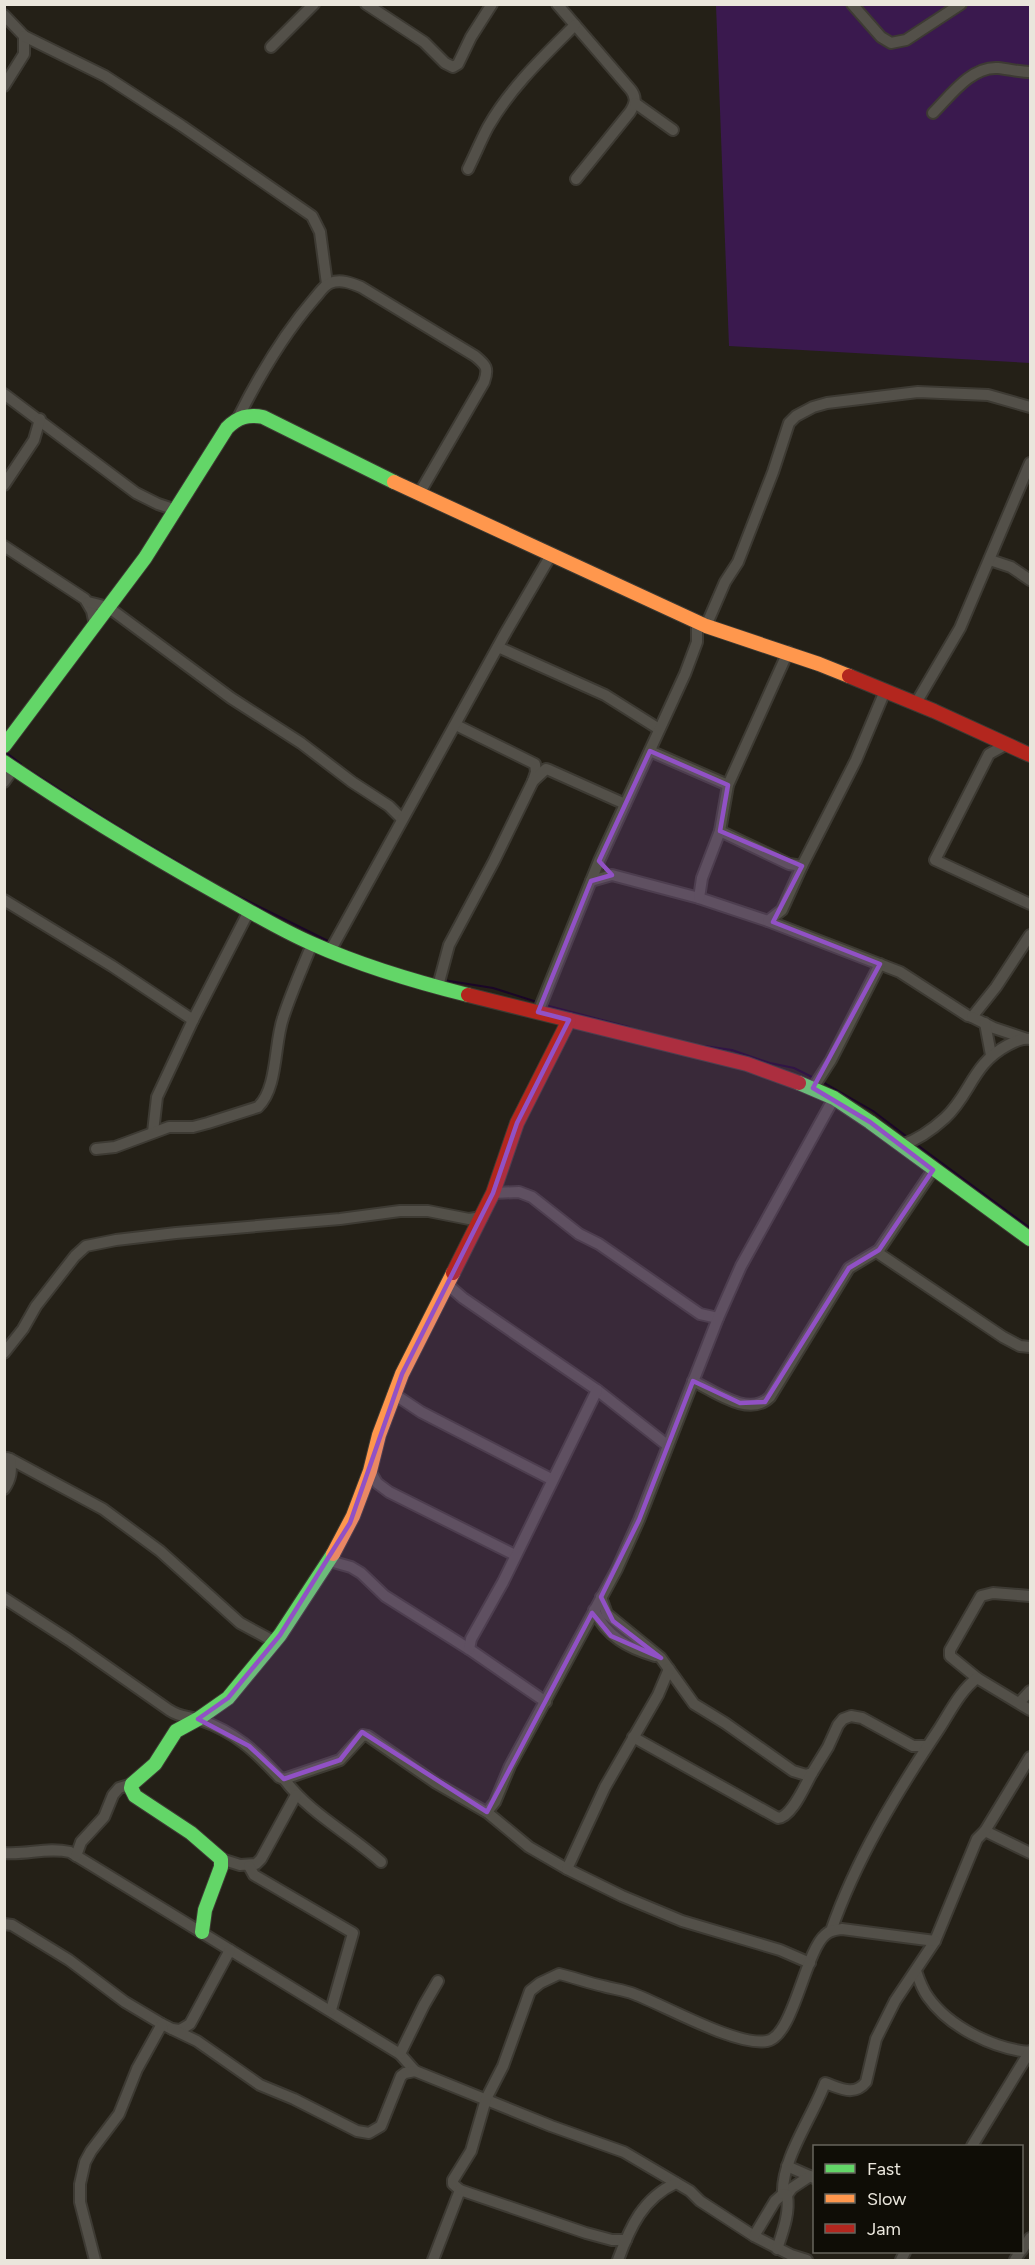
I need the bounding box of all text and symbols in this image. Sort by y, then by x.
legend [813,2145,1023,2253]
text: Fast [867,2158,901,2180]
text: Slow [867,2188,906,2210]
text: Jam [867,2218,901,2240]

